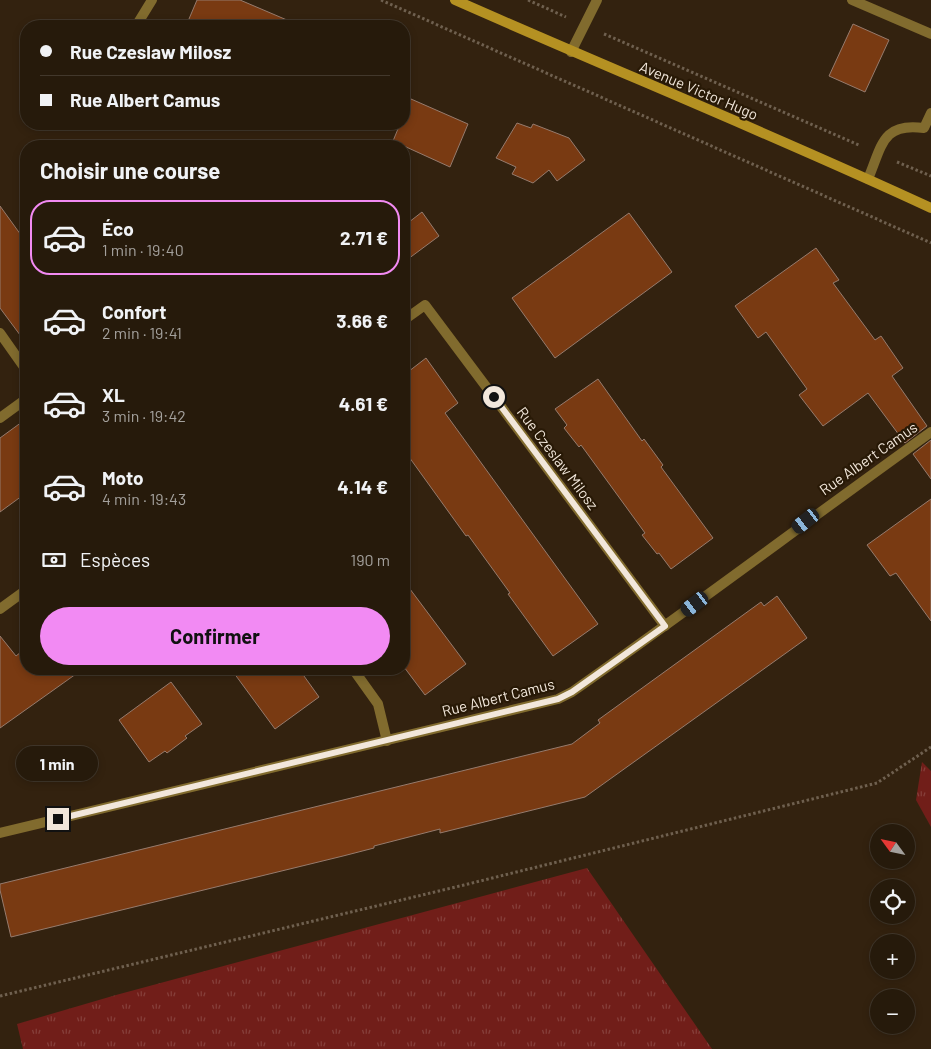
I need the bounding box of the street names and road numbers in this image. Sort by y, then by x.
street label: Avenue Victor Hugo [637,57,761,123]
street label: Rue Czeslaw Milosz [514,403,603,513]
street label: Rue Albert Camus [816,418,920,498]
street label: Rue Albert Camus [440,674,556,720]

